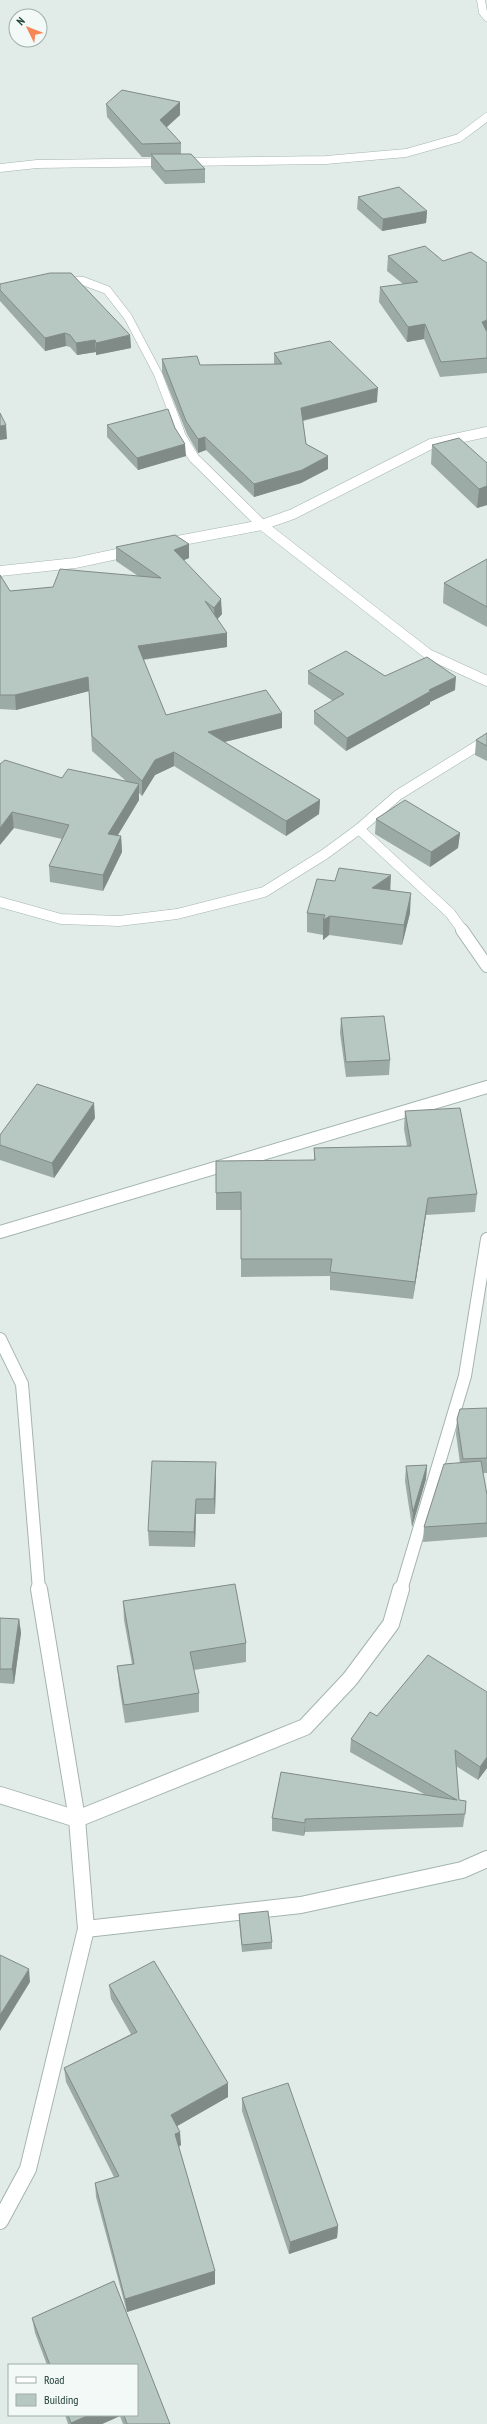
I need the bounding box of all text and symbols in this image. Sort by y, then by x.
north arrow [8,8,48,48]
text: N [14,14,28,28]
legend [8,2364,138,2416]
text: Road [44,2372,64,2387]
text: Building [44,2392,79,2407]

